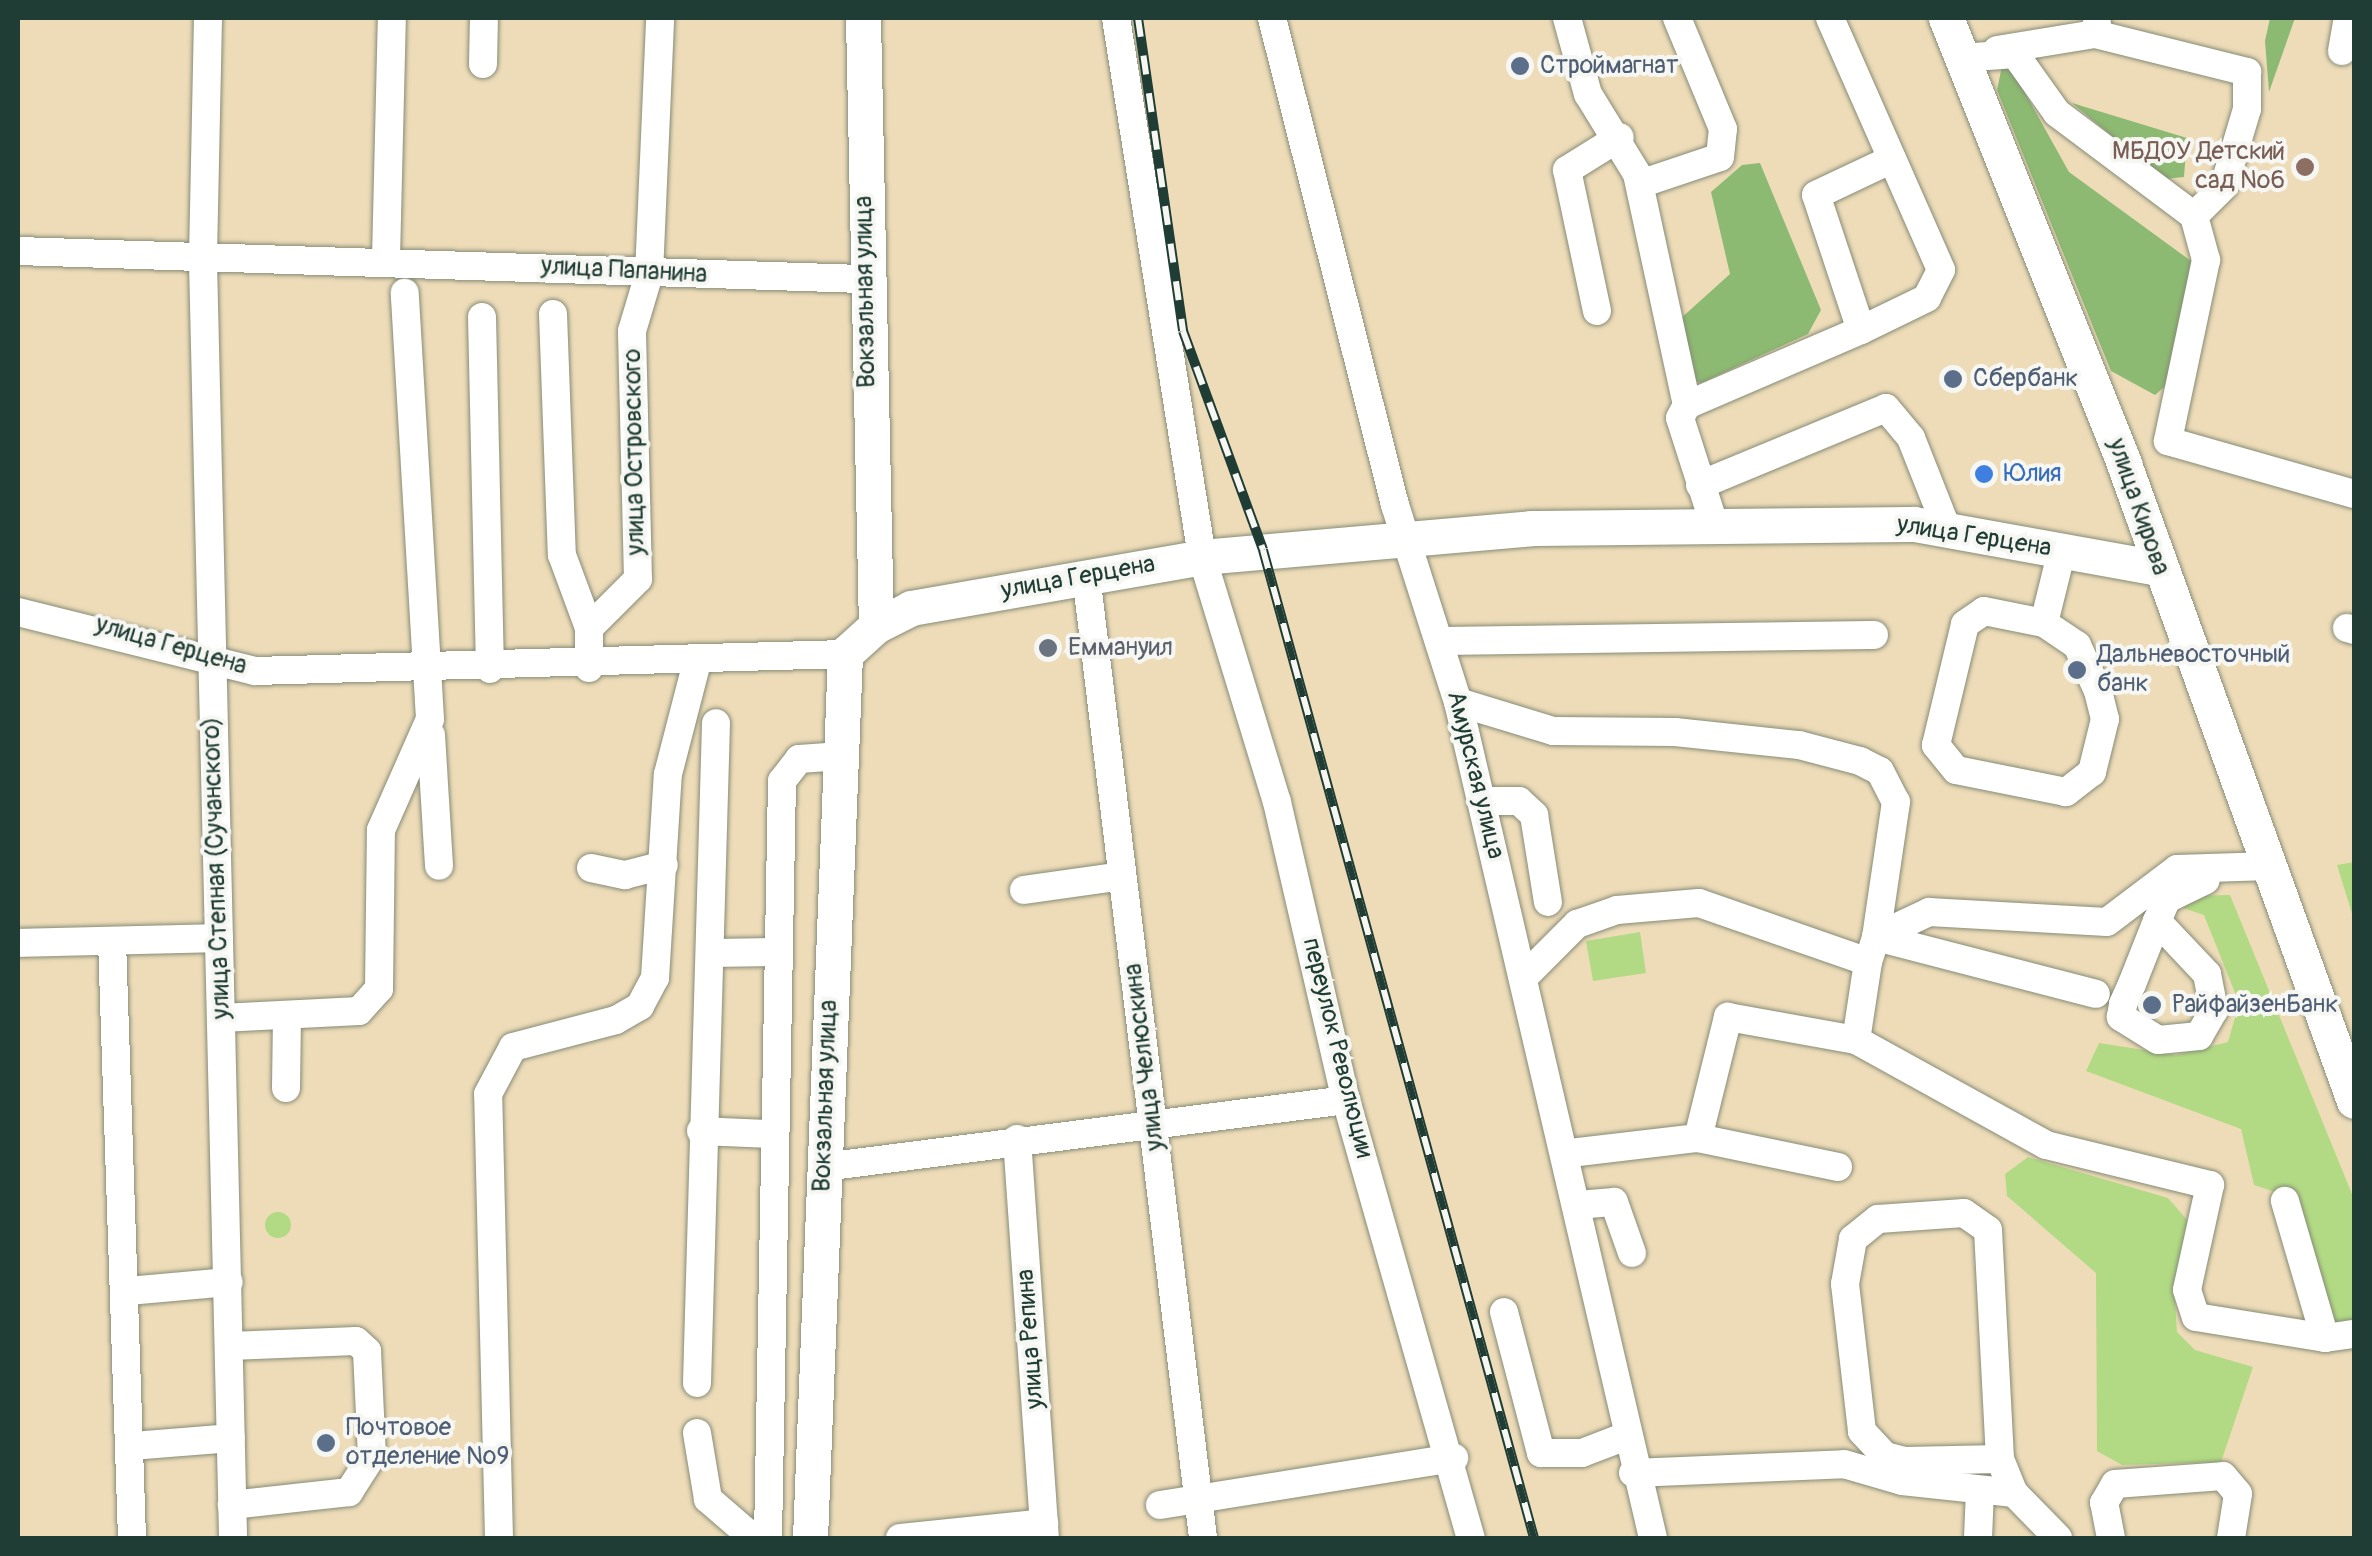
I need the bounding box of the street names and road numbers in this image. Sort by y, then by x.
street label: Вокзальная улица [849,196,883,388]
street label: улица Папанина [540,252,708,290]
street label: улица Островского [618,348,652,556]
street label: улица Кирова [2101,435,2175,579]
street label: улица Герцена [1895,510,2053,564]
street label: улица Герцена [999,550,1157,606]
street label: улица Герцена [92,610,250,682]
street label: Амурская улица [1440,688,1510,862]
street label: улица Степная (Сучанского) [197,716,237,1020]
street label: переулок Революции [1295,935,1379,1161]
street label: улица Челюскина [1119,962,1171,1152]
street label: Вокзальная улица [808,999,844,1193]
street label: улица Репина [1011,1268,1051,1410]

